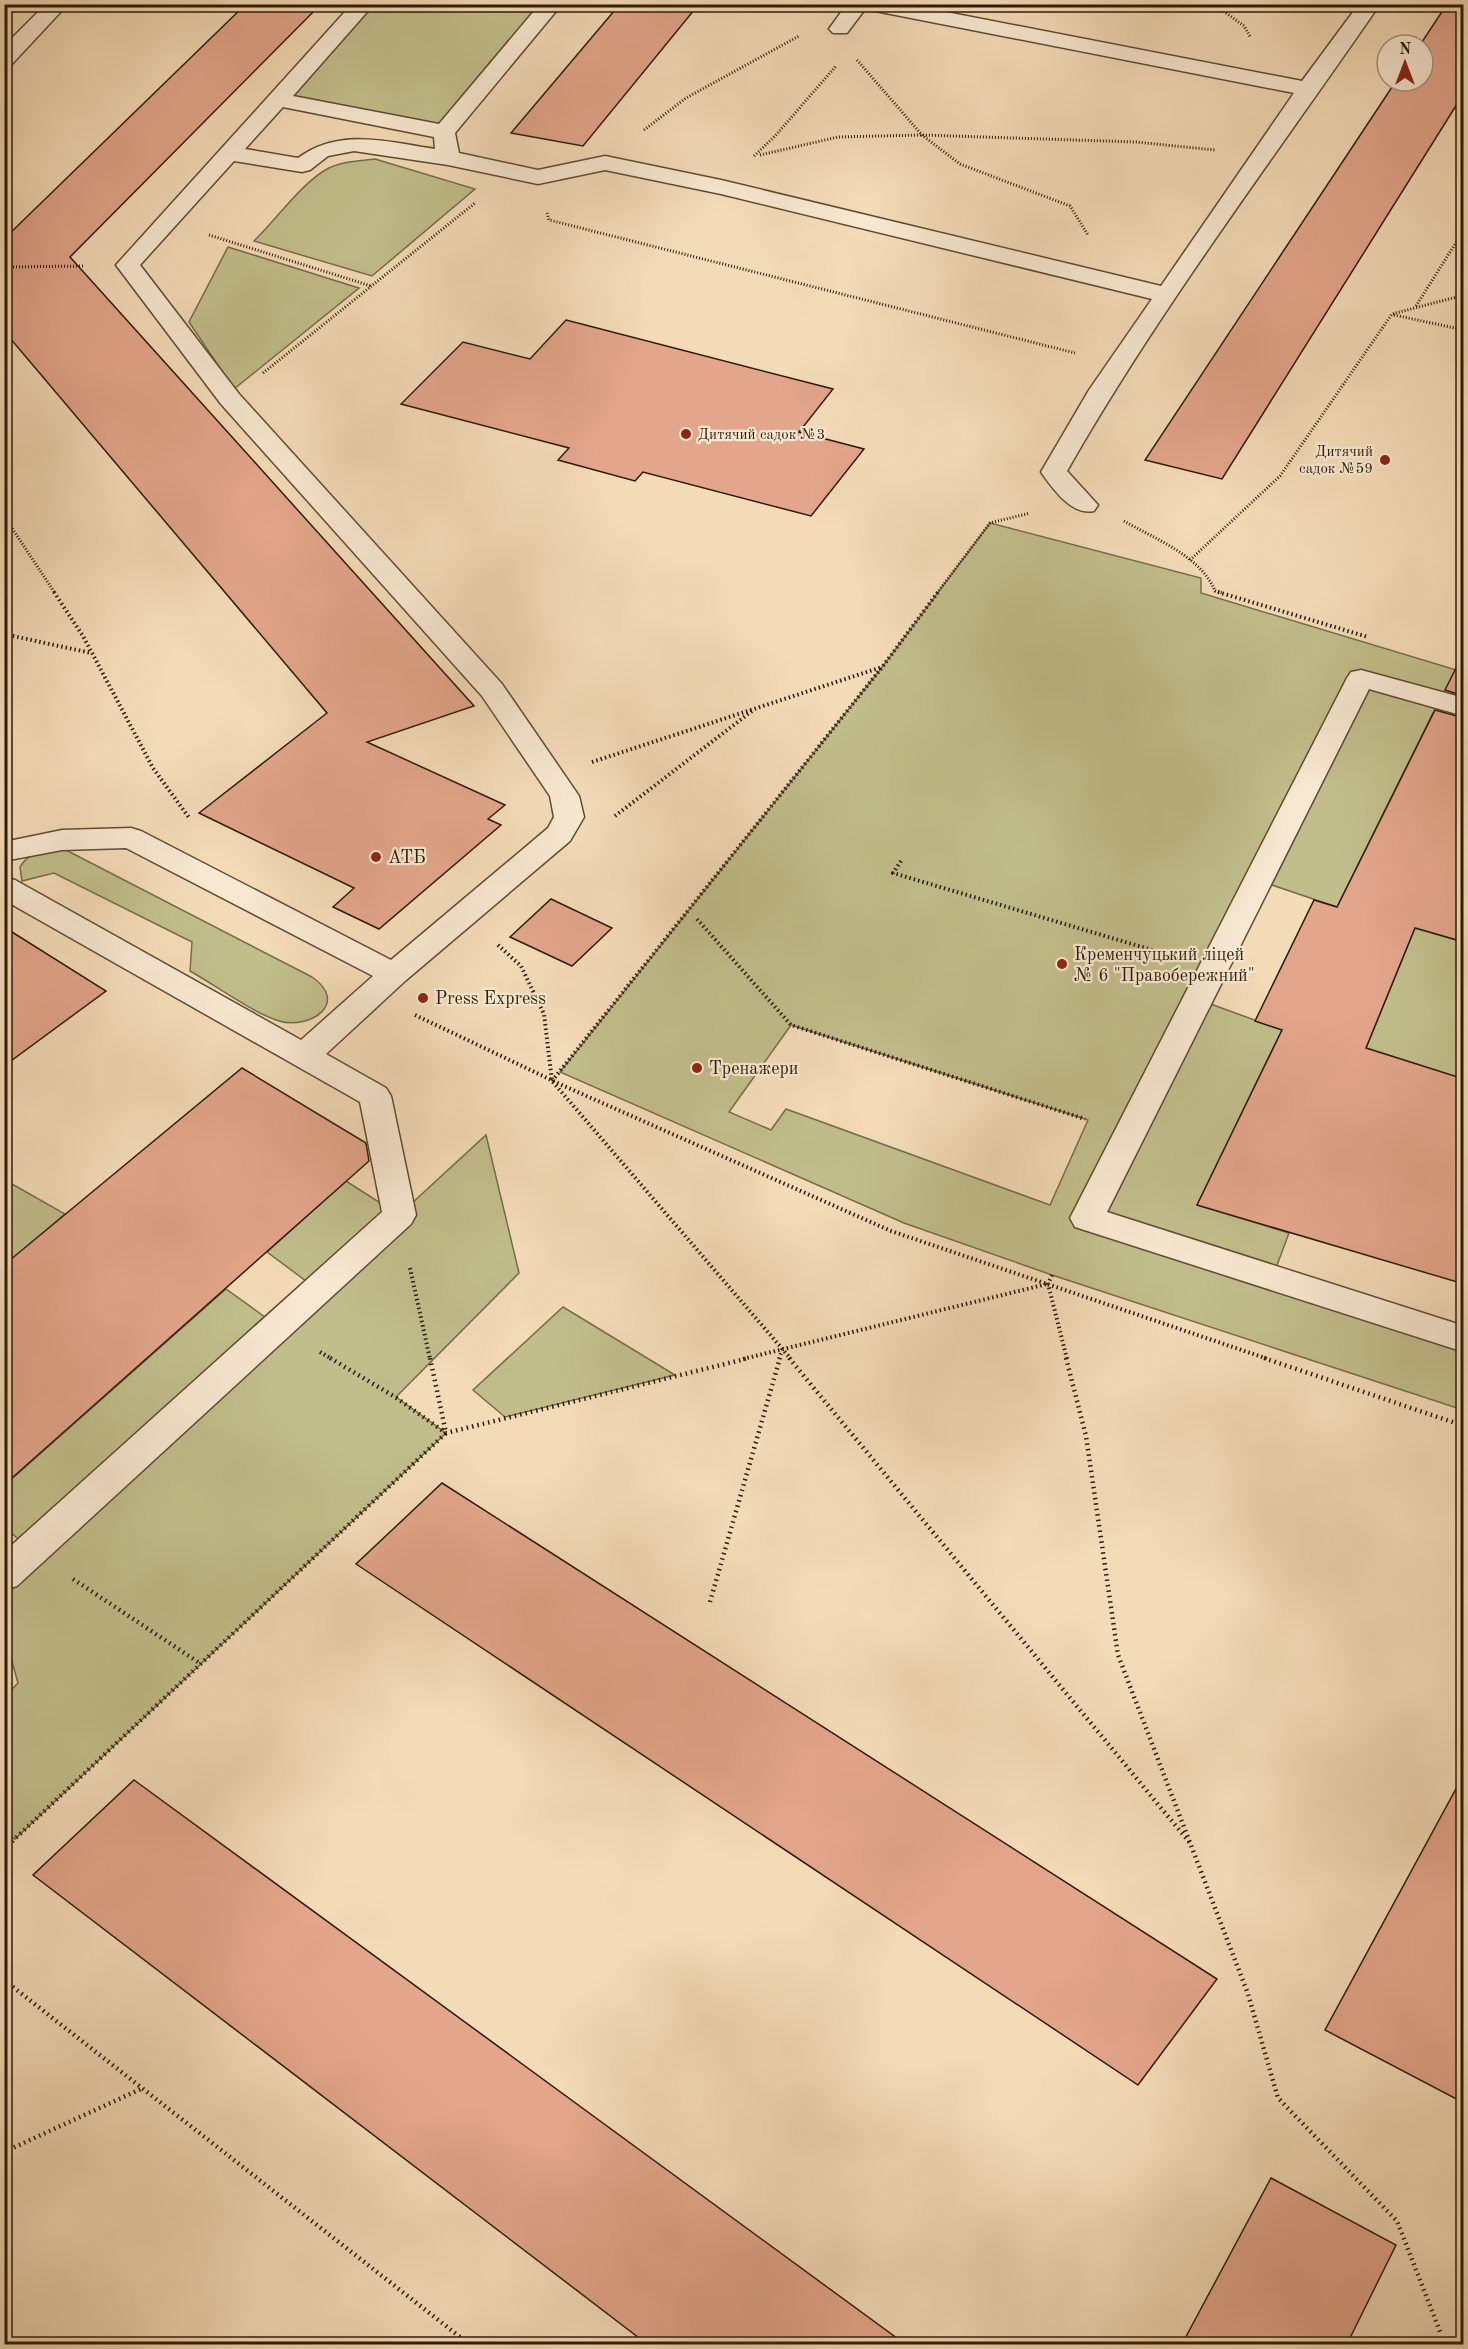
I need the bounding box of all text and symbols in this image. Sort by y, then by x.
north arrow [1375,33,1435,93]
text: N [1399,42,1412,58]
marker: Дитячий садок №3 [679,427,693,441]
place label: Дитячий садок №3 [698,428,825,443]
place label: Дитячий садок №59 [1299,445,1373,477]
marker: Дитячий садок №59 [1378,453,1392,467]
place label: АТБ [388,849,426,867]
marker: АТБ [369,850,383,864]
place label: Кременчуцький ліцей № 6 "Правобережний" [1074,946,1255,985]
marker: Кременчуцький ліцей № 6 "Правобережний" [1055,957,1069,971]
place label: Press Express [435,990,546,1008]
marker: Press Express [416,991,430,1005]
place label: Тренажери [709,1060,798,1078]
marker: Тренажери [690,1061,704,1075]

